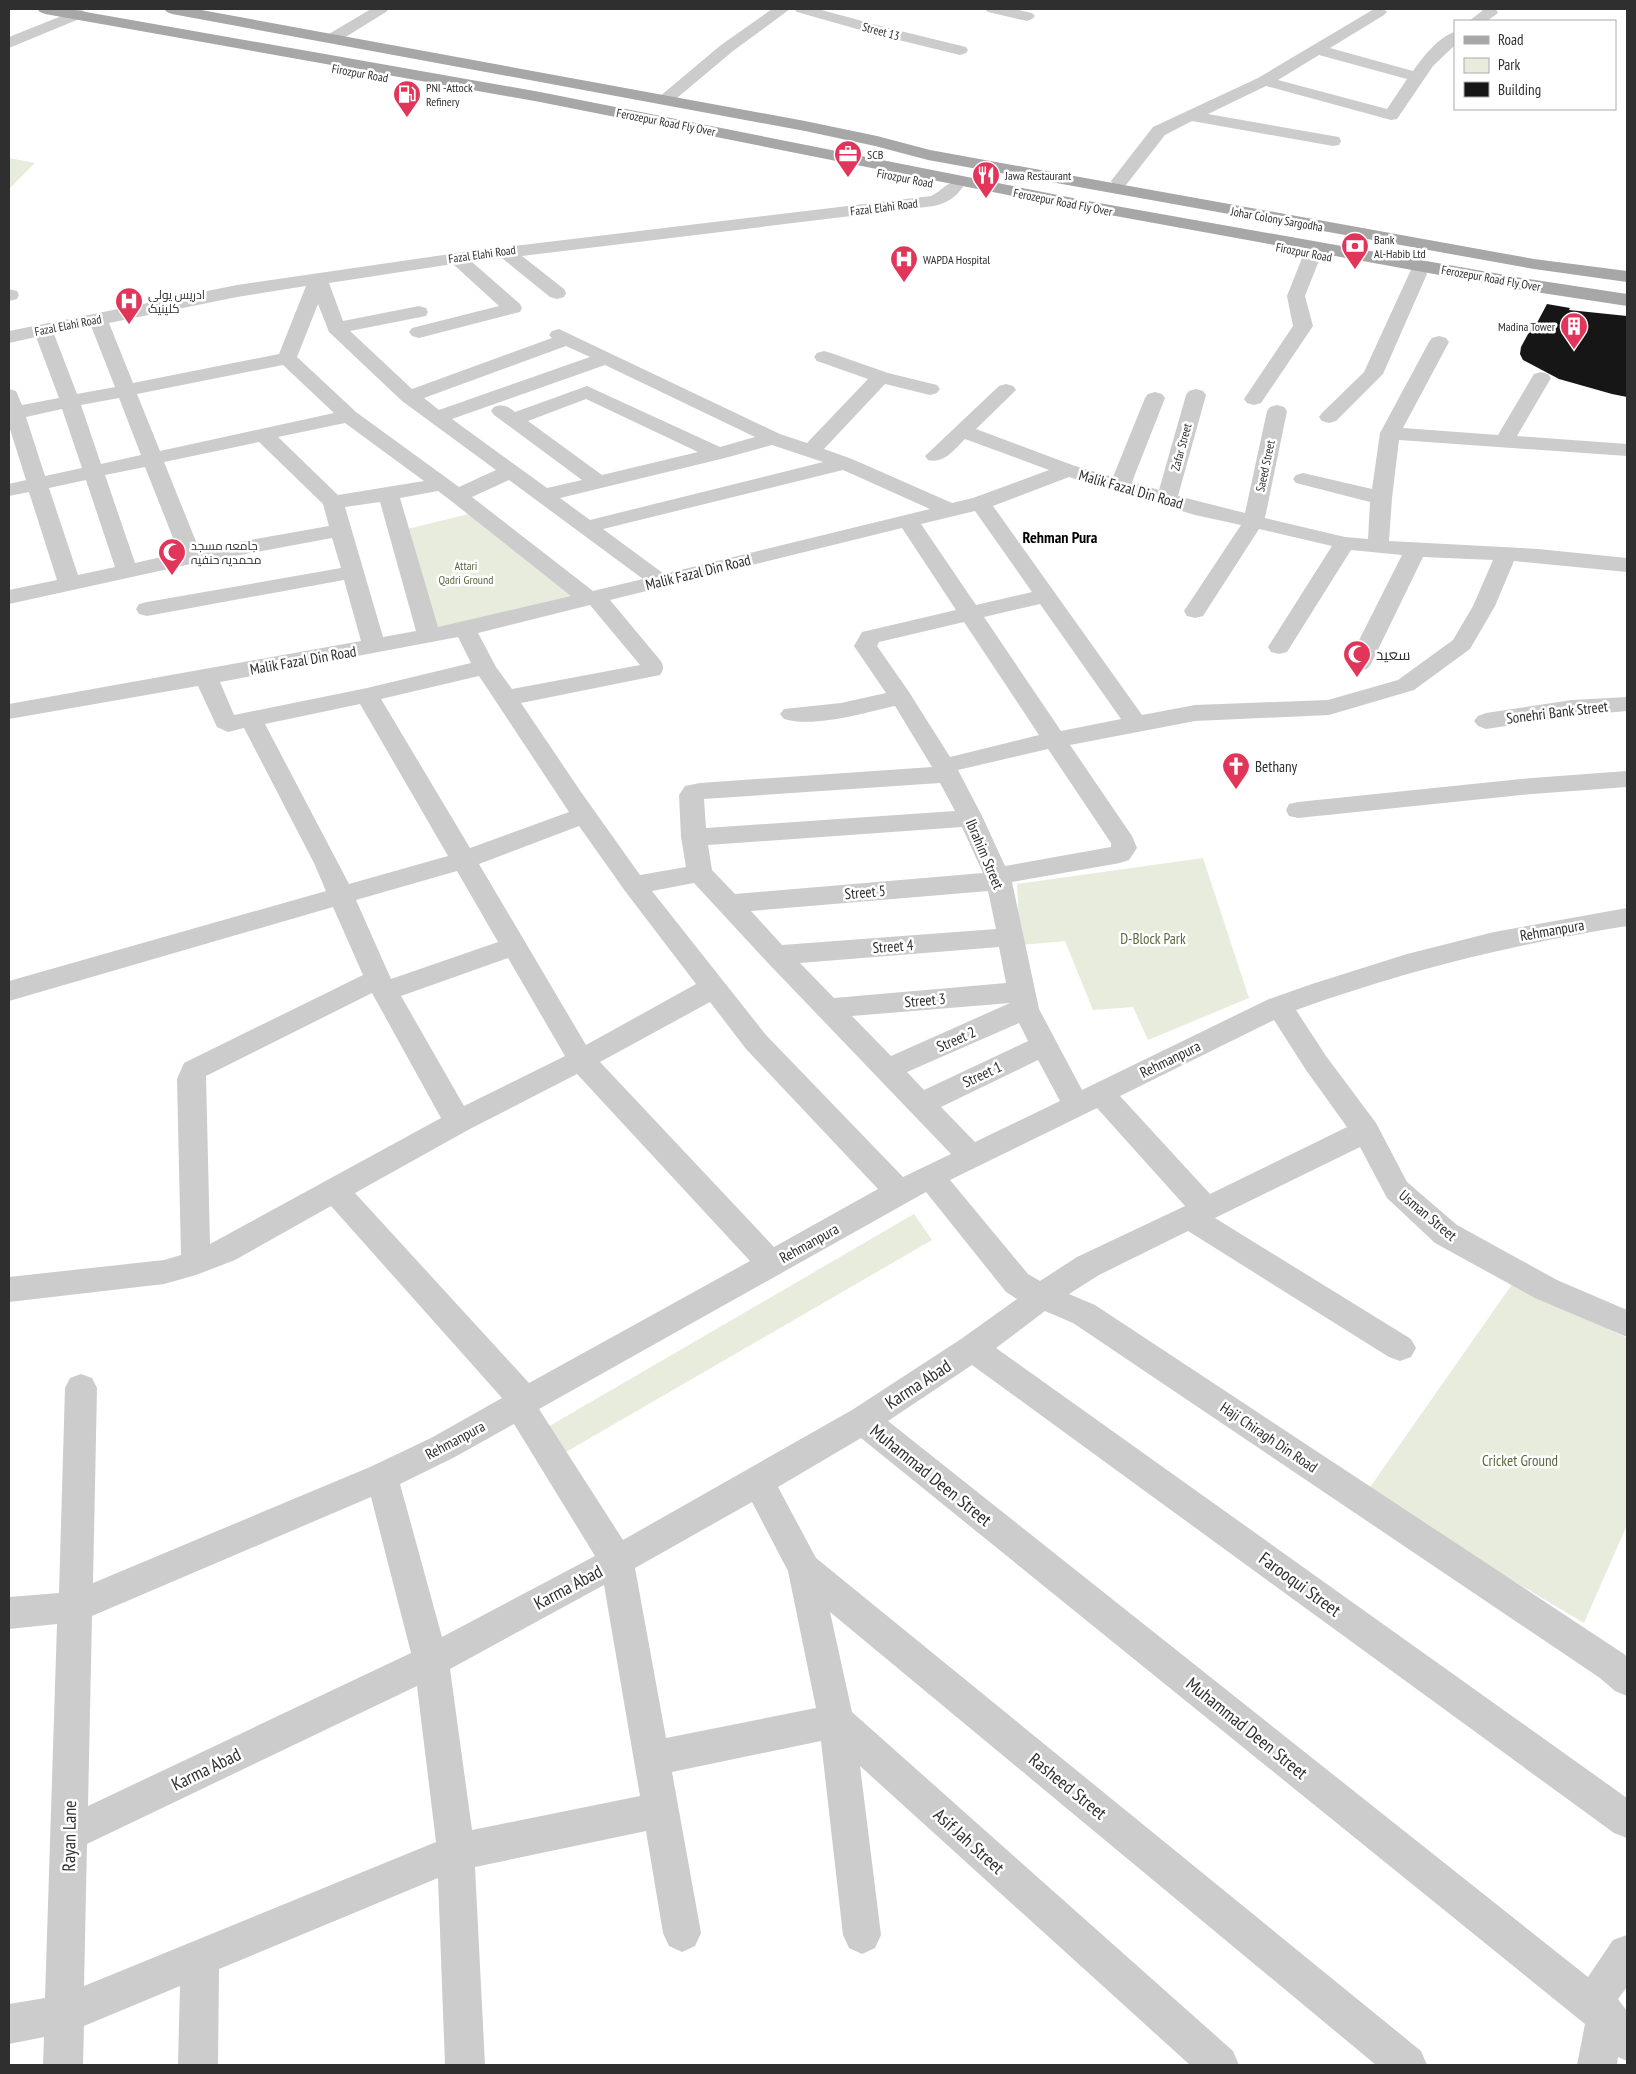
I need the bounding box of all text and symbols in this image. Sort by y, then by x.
street label: Street 13 [861,19,901,43]
legend [1454,20,1616,110]
text: Road [1498,30,1524,49]
text: Park [1498,55,1520,74]
street label: Firozpur Road [331,61,389,85]
fuel station icon: PNI -Attock Refinery [392,79,422,118]
place label: PNI -Attock Refinery [426,80,473,109]
text: Building [1498,80,1541,99]
street label: Ferozepur Road Fly Over [615,105,717,139]
office icon: SCB [833,139,863,178]
place label: SCB [867,147,884,162]
restaurant icon: Jawa Restaurant [971,160,1001,199]
street label: Firozpur Road [876,165,934,191]
place label: Jawa Restaurant [1004,168,1072,183]
street label: Ferozepur Road Fly Over [1012,185,1114,219]
street label: Fazal Elahi Road [849,195,919,219]
street label: Johar Colony Sargodha [1229,203,1324,235]
bank icon: Bank Al-Habib Ltd [1340,231,1370,270]
place label: Bank Al-Habib Ltd [1374,232,1426,261]
street label: Firozpur Road [1275,239,1333,265]
street label: Fazal Elahi Road [447,242,517,266]
hospital icon: WAPDA Hospital [889,244,919,283]
place label: WAPDA Hospital [923,252,990,267]
street label: Ferozepur Road Fly Over [1440,262,1542,294]
hospital icon: ادریس پولی کلینیک [114,286,144,325]
place label: ادریس پولی کلینیک [148,287,205,316]
street label: Fazal Elahi Road [33,311,103,339]
building icon: Madina Tower [1559,311,1589,350]
place label: Madina Tower [1498,319,1556,334]
street label: Zafar Street [1167,421,1195,472]
street label: Saeed Street [1252,438,1278,493]
street label: Malik Fazal Din Road [1077,465,1185,513]
district label: Rehman Pura [1023,527,1098,547]
mosque icon: جامعہ مسجد محمدیہ حنفیہ [157,537,187,576]
place label: جامعہ مسجد محمدیہ حنفیہ [191,538,261,567]
street label: Malik Fazal Din Road [643,550,753,594]
park label: Attari Qadri Ground [438,558,494,587]
mosque icon: سعید [1342,639,1372,678]
street label: Malik Fazal Din Road [248,641,358,679]
place label: سعید [1376,645,1410,664]
street label: Sonehri Bank Street [1505,696,1609,728]
church icon: Bethany [1221,751,1251,790]
place label: Bethany [1255,757,1298,776]
street label: Ibrahim Street [962,816,1008,892]
street label: Street 5 [844,881,886,903]
street label: Rehmanpura [1518,915,1586,945]
park label: D-Block Park [1120,929,1186,948]
street label: Street 4 [872,935,914,957]
street label: Street 3 [904,989,946,1011]
street label: Street 2 [933,1022,979,1056]
street label: Rehmanpura [1137,1036,1203,1082]
street label: Street 1 [959,1057,1005,1091]
street label: Usman Street [1395,1185,1461,1245]
street label: Rehmanpura [776,1219,842,1267]
street label: Karma Abad [881,1354,955,1414]
street label: Haji Chiragh Din Road [1217,1397,1321,1477]
street label: Rehmanpura [422,1416,488,1464]
street label: Muhammad Deen Street [866,1419,996,1531]
park label: Cricket Ground [1482,1451,1558,1470]
street label: Farooqui Street [1255,1547,1346,1621]
street label: Karma Abad [530,1559,606,1615]
street label: Muhammad Deen Street [1182,1672,1312,1784]
street label: Karma Abad [168,1742,244,1796]
street label: Rasheed Street [1024,1748,1112,1824]
street label: Rayan Lane [57,1800,81,1872]
street label: Asif Jah Street [929,1803,1009,1879]

